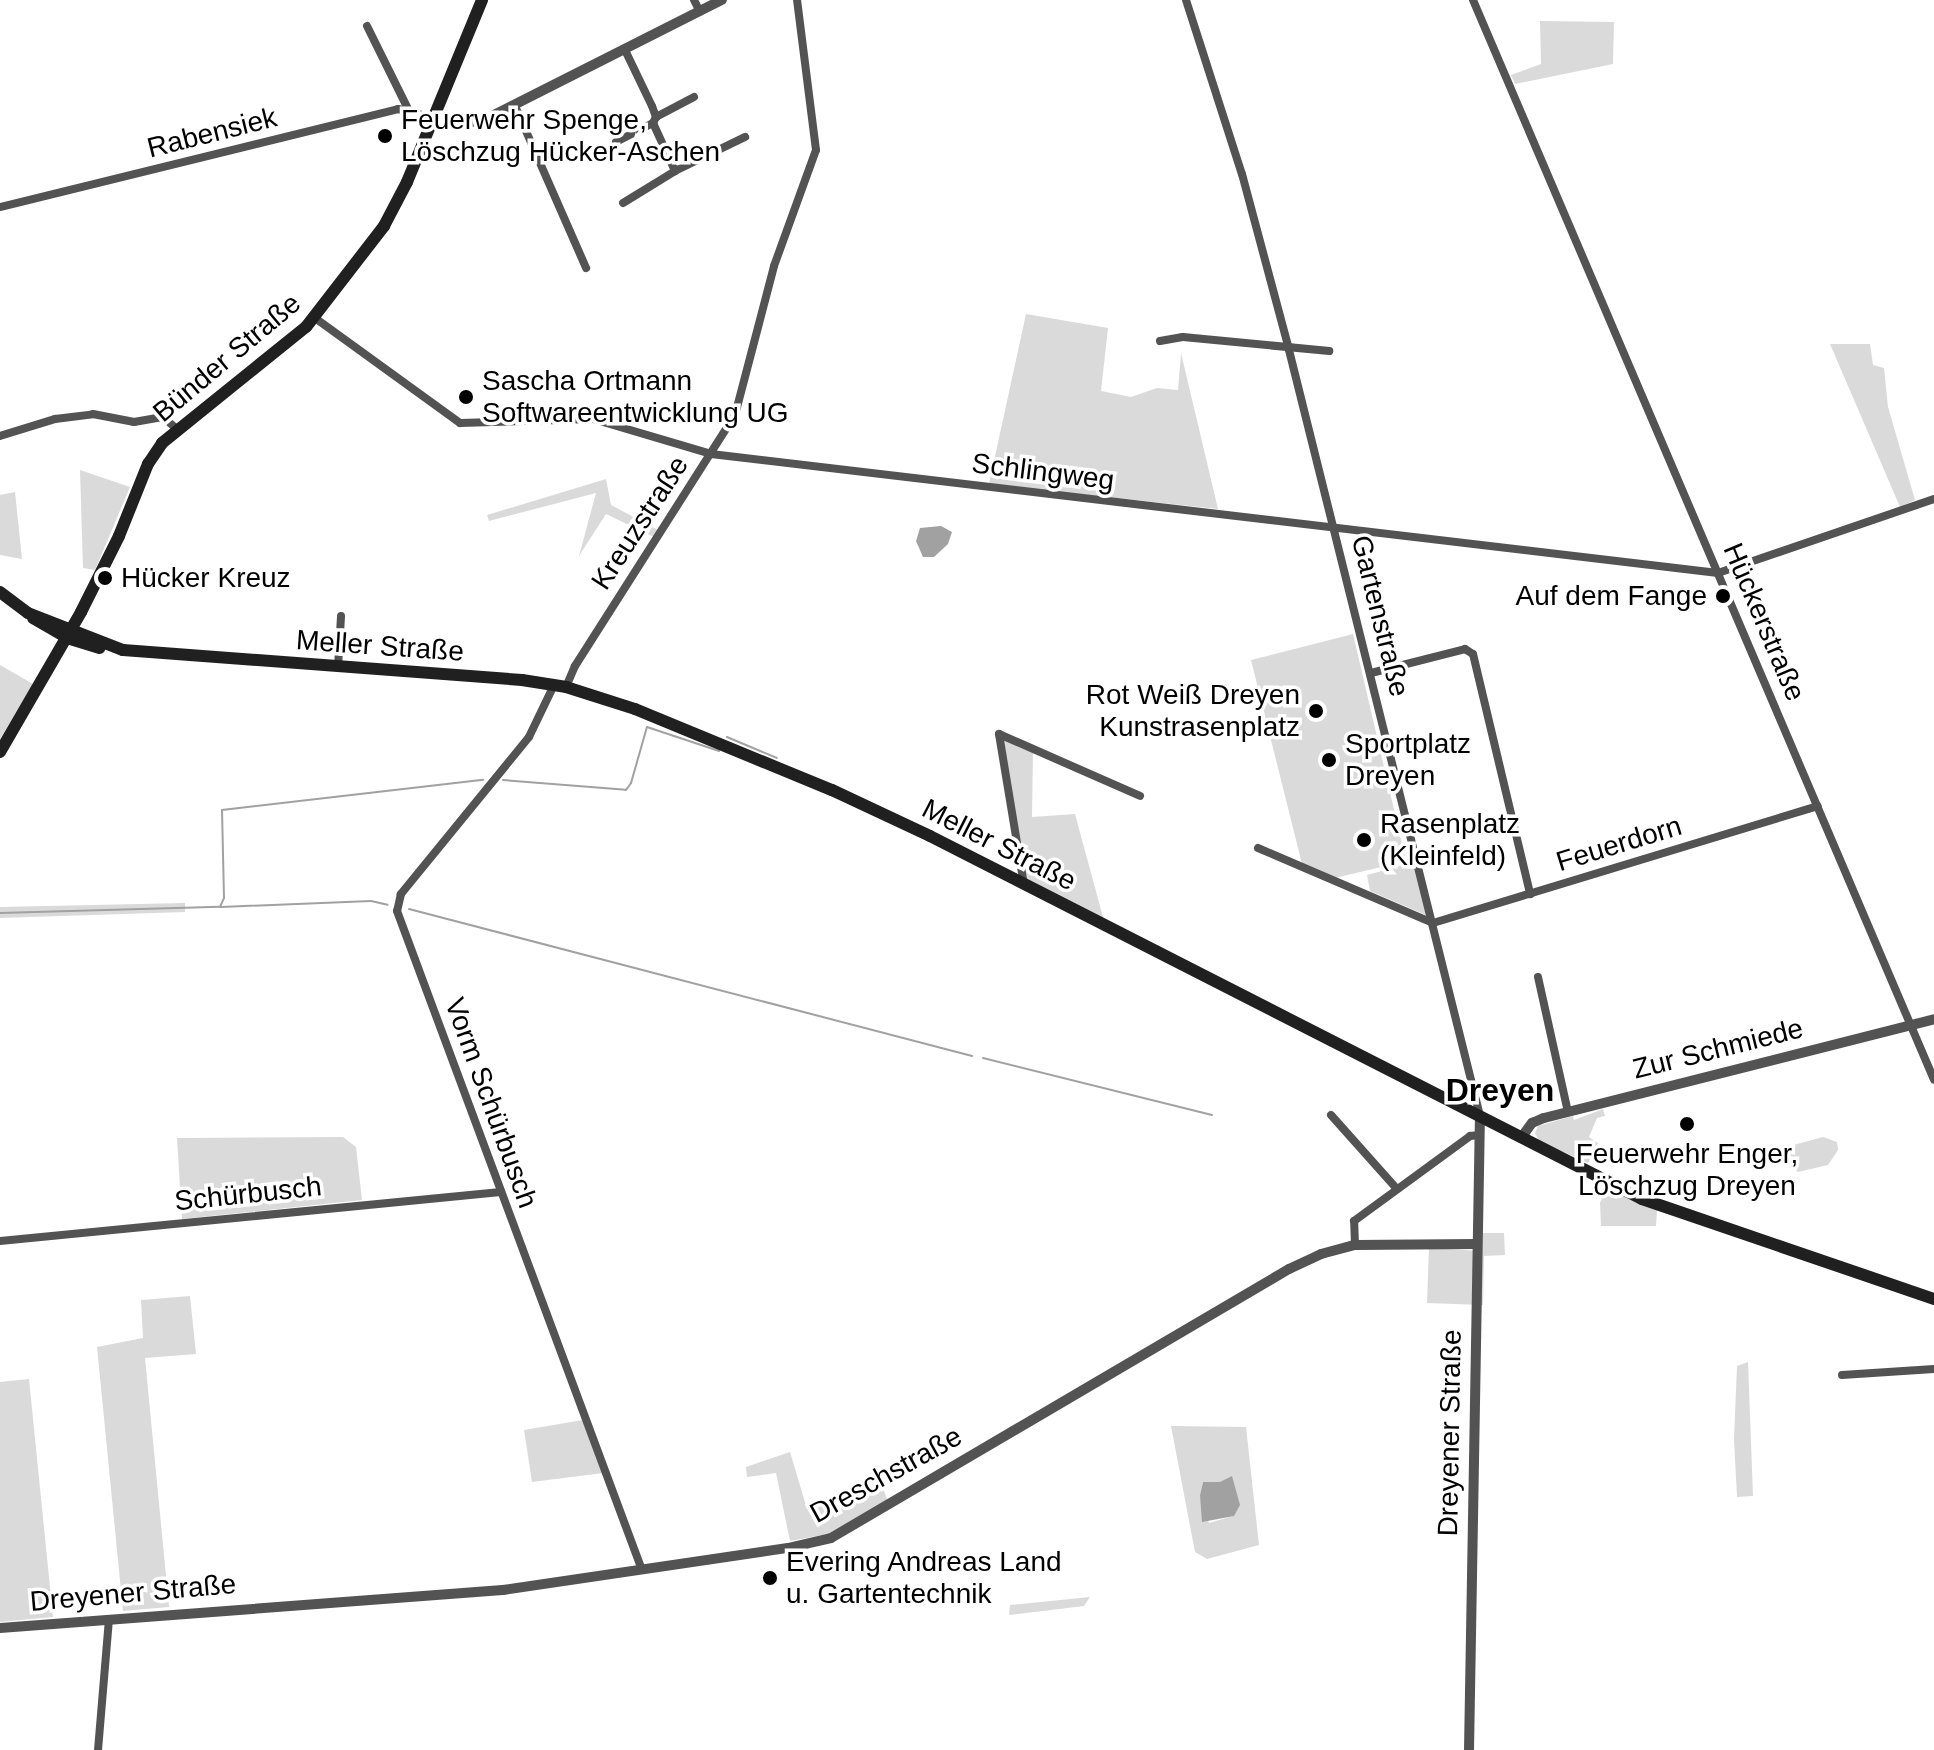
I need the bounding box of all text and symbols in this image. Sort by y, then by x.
street label: Rabensiek [144,101,280,165]
place label: Feuerwehr Spenge, Löschzug Hücker-Aschen [401,103,720,169]
marker: Feuerwehr Spenge, Löschzug Hücker-Aschen [376,127,394,145]
street label: Bünder Straße [146,287,308,429]
place label: Sascha Ortmann Softwareentwicklung UG [482,364,789,430]
marker: Sascha Ortmann Softwareentwicklung UG [457,388,475,406]
street label: Schlingweg [970,447,1116,497]
street label: Kreuzstraße [584,450,696,596]
street label: Gartenstraße [1344,532,1416,700]
street label: Hückerstraße [1716,538,1812,706]
place label: Hücker Kreuz [121,561,291,595]
marker: Hücker Kreuz [96,569,114,587]
place label: Auf dem Fange [1516,579,1707,613]
marker: Auf dem Fange [1714,587,1732,605]
street label: Meller Straße [295,623,465,669]
place label: Rot Weiß Dreyen Kunstrasenplatz [1086,678,1300,744]
marker: Rot Weiß Dreyen Kunstrasenplatz [1307,702,1325,720]
place label: Sportplatz Dreyen [1345,727,1471,793]
marker: Sportplatz Dreyen [1320,751,1338,769]
street label: Meller Straße [917,792,1081,898]
place label: Rasenplatz (Kleinfeld) [1380,807,1520,873]
street label: Feuerdorn [1552,809,1686,879]
marker: Rasenplatz (Kleinfeld) [1355,831,1373,849]
street label: Vorm Schürbusch [437,993,545,1213]
street label: Zur Schmiede [1629,1012,1807,1086]
district label: Dreyen [1446,1071,1554,1109]
marker: Feuerwehr Enger, Löschzug Dreyen [1678,1115,1696,1133]
place label: Feuerwehr Enger, Löschzug Dreyen [1576,1137,1798,1203]
street label: Schürbusch [173,1170,323,1218]
street label: Dreyener Straße [1431,1329,1469,1537]
street label: Dreschstraße [804,1420,968,1530]
place label: Evering Andreas Land u. Gartentechnik [786,1545,1063,1611]
street label: Dreyener Straße [28,1567,238,1619]
marker: Evering Andreas Land u. Gartentechnik [761,1569,779,1587]

